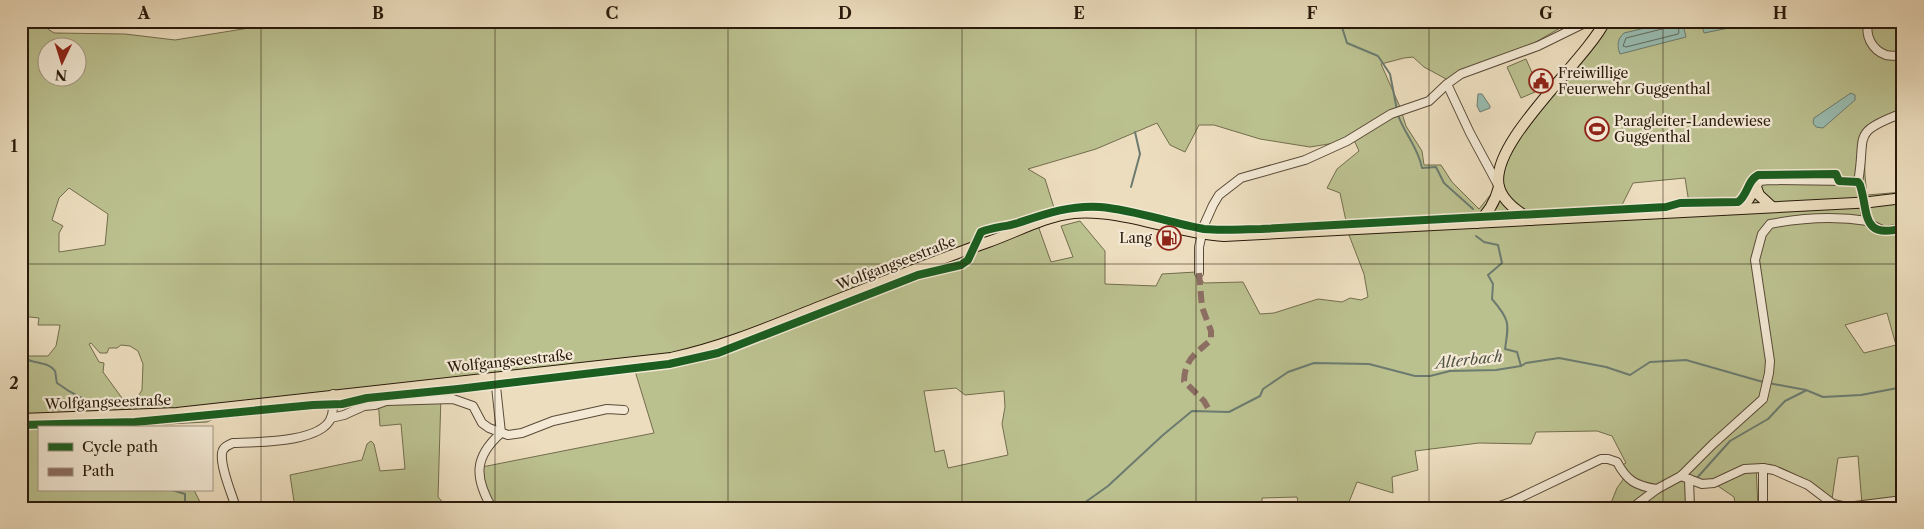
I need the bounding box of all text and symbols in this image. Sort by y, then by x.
text: A [137,3,151,23]
text: B [372,3,384,23]
text: C [606,3,618,23]
text: D [838,3,852,23]
text: E [1073,3,1085,23]
text: F [1307,3,1318,23]
text: G [1539,3,1553,23]
text: H [1773,3,1787,23]
north arrow [38,38,88,88]
place label: Freiwillige Feuerwehr Guggenthal [1558,64,1710,98]
text: N [54,66,68,84]
public building icon: Freiwillige Feuerwehr Guggenthal [1528,68,1554,94]
place label: Paragleiter-Landewiese Guggenthal [1614,112,1771,146]
sports icon: Paragleiter-Landewiese Guggenthal [1584,116,1610,142]
text: 1 [10,136,18,156]
fuel station icon: Lang [1156,225,1182,251]
place label: Lang [1119,229,1153,247]
street label: Wolfgangseestraße [833,232,958,294]
street label: Wolfgangseestraße [445,345,574,377]
water label: Alterbach [1432,347,1503,373]
text: 2 [9,373,19,393]
street label: Wolfgangseestraße [44,391,172,413]
legend [38,426,212,492]
text: Cycle path [82,437,159,456]
text: Path [82,461,115,480]

